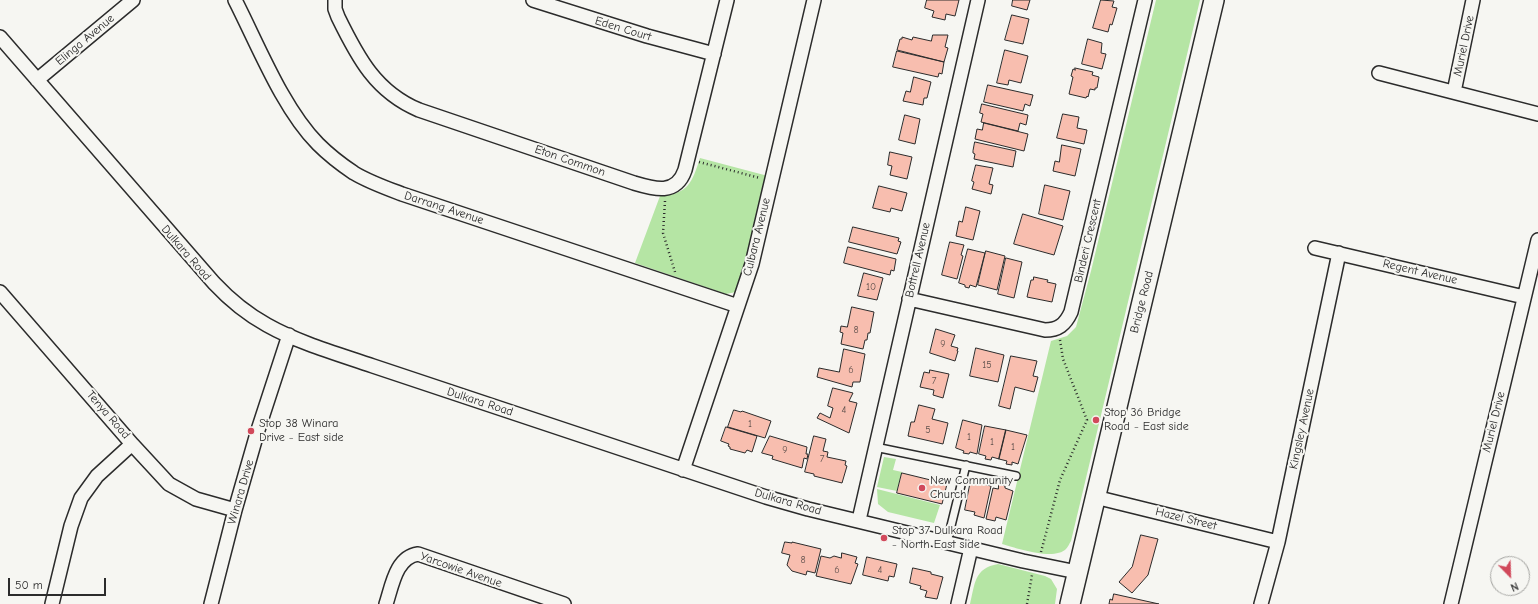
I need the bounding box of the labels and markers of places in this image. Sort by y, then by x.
place label: Stop 36 Bridge Road - East side [1104,406,1189,434]
marker: Stop 36 Bridge Road - East side [1091,415,1101,425]
place label: Stop 38 Winara Drive - East side [259,417,344,445]
marker: Stop 38 Winara Drive - East side [246,426,256,436]
place label: New Community Church [930,474,1013,502]
marker: New Community Church [917,483,927,493]
place label: Stop 37 Dulkara Road - North East side [892,524,1003,552]
marker: Stop 37 Dulkara Road - North East side [879,533,889,543]

